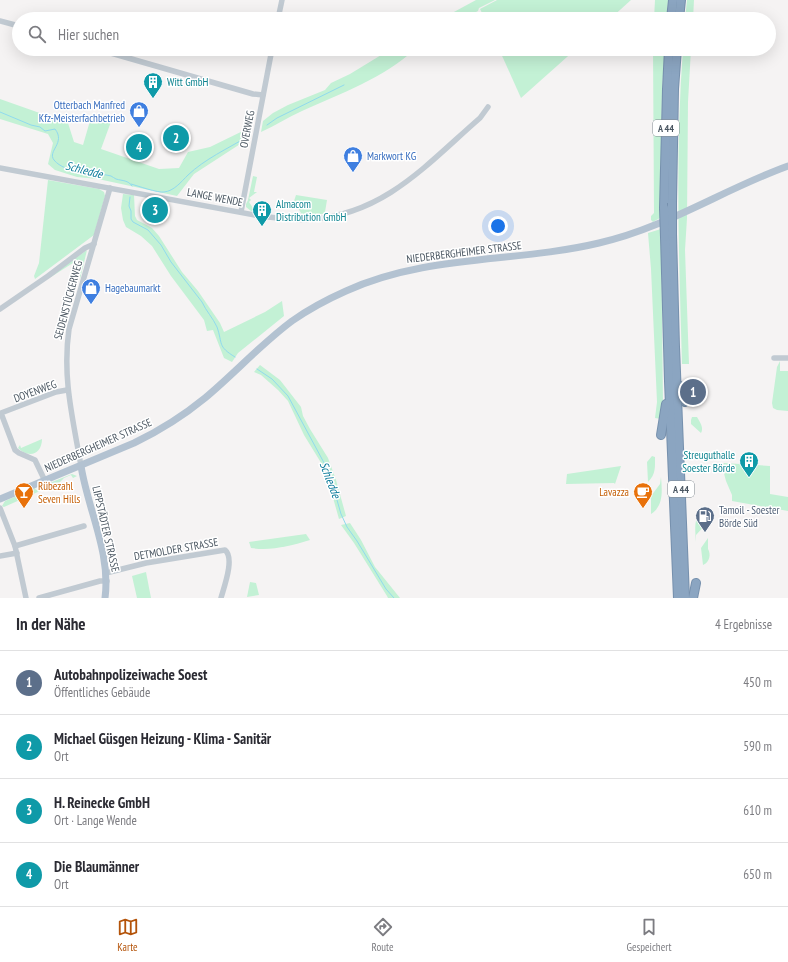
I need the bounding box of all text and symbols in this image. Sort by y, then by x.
search box [12,12,776,56]
icon: search [26,23,48,45]
text: Hier suchen [58,25,119,44]
building icon: Witt GmbH [142,71,164,99]
place label: Witt GmbH [167,75,209,89]
place label: Otterbach Manfred Kfz-Meisterfachbetrieb [39,98,125,125]
shop icon: Otterbach Manfred Kfz-Meisterfachbetrieb [128,100,150,128]
street label: OVERWEG [236,109,258,149]
road number: A 44 [653,120,679,136]
pin: 2 [163,123,189,153]
pin: 4 [126,132,152,162]
shop icon: Markwort KG [342,145,364,173]
place label: Markwort KG [367,149,416,163]
water label: Schledde [64,158,105,182]
street label: LANGE WENDE [186,185,244,209]
pin: 3 [142,195,168,225]
place label: Almacom Distribution GmbH [276,197,347,224]
building icon: Almacom Distribution GmbH [251,199,273,227]
your location [488,216,508,236]
street label: NIEDERBERGHEIMER STRASSE [406,238,523,266]
street label: SEIDENSTÜCKERWEG [51,259,85,341]
shop icon: Hagebaumarkt [80,277,102,305]
place label: Hagebaumarkt [105,281,160,295]
street label: DOYENWEG [12,377,58,405]
pin: 1 [680,377,706,407]
street label: NIEDERBERGHEIMER STRASSE [42,415,154,475]
place label: Streuguthalle Soester Börde [682,448,735,475]
building icon: Streuguthalle Soester Börde [738,450,760,478]
water label: Schledde [317,459,345,501]
place label: Rübezahl Seven Hills [38,479,80,506]
bar icon: Rübezahl Seven Hills [13,481,35,509]
cafe icon: Lavazza [632,481,654,509]
road number: A 44 [668,481,694,497]
street label: LIPPSTÄDTER STRASSE [89,485,123,574]
place label: Lavazza [599,485,629,499]
place label: Tamoil - Soester Börde Süd [719,503,780,530]
fuel station icon: Tamoil - Soester Börde Süd [694,505,716,533]
street label: DETMOLDER STRASSE [133,535,219,563]
text: In der Nähe [16,613,86,635]
text: 4 Ergebnisse [715,616,772,633]
text: Autobahnpolizeiwache Soest [54,665,207,684]
text: 1 [26,674,32,691]
text: 450 m [743,674,772,691]
text: Öffentliches Gebäude [54,684,150,701]
text: Michael Güsgen Heizung - Klima - Sanitär [54,729,271,748]
text: 2 [26,738,32,755]
text: 590 m [743,738,772,755]
text: Ort [54,748,69,765]
text: H. Reinecke GmbH [54,793,150,812]
text: 3 [26,802,32,819]
text: 610 m [743,802,772,819]
text: Ort · Lange Wende [54,812,137,829]
text: Die Blaumänner [54,857,139,876]
text: 4 [26,866,32,883]
text: 650 m [743,866,772,883]
text: Ort [54,876,69,893]
tab: Karte [117,916,139,954]
tab: Route [372,916,394,954]
tab: Gespeichert [627,916,672,954]

